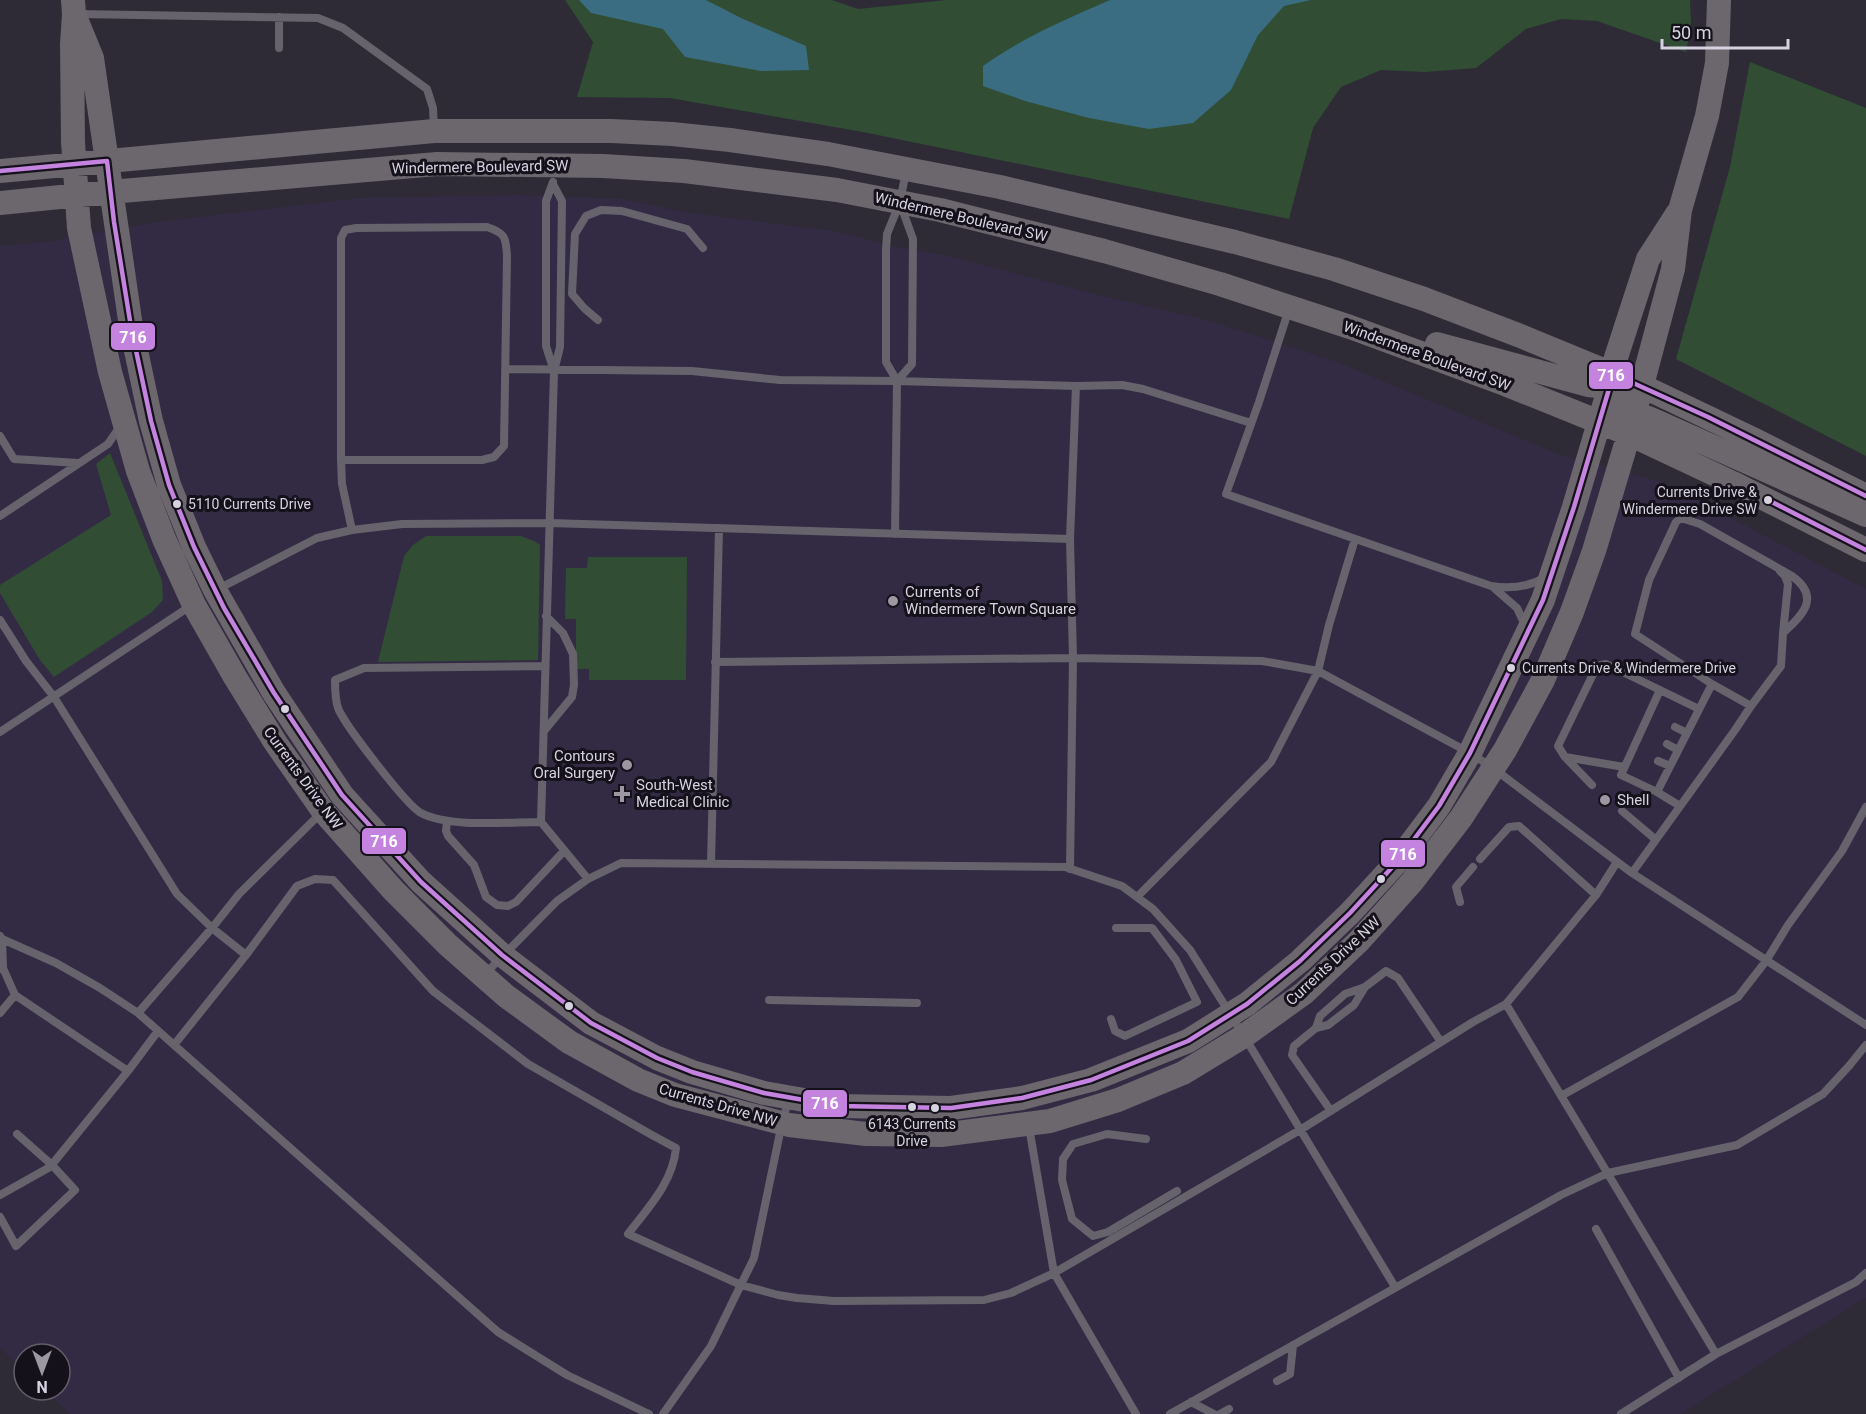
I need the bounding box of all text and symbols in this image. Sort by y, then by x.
scale bar [1662,12,1788,50]
text: 50 m [1671,22,1711,43]
street label: Windermere Boulevard SW [391,156,569,178]
street label: Windermere Boulevard SW [873,188,1049,246]
street label: Windermere Boulevard SW [1341,317,1513,395]
line badge: 716 [110,322,156,351]
text: 716 [119,328,147,347]
line badge: 716 [1588,361,1634,390]
text: 716 [1597,366,1625,385]
place label: Currents Drive & Windermere Drive SW [1623,484,1758,517]
marker: Currents Drive & Windermere Drive SW [1762,494,1774,506]
place label: 5110 Currents Drive [188,496,311,512]
marker: 5110 Currents Drive [171,498,183,510]
place label: Currents of Windermere Town Square [905,583,1076,618]
marker: Currents of Windermere Town Square [886,594,900,608]
place label: Currents Drive & Windermere Drive [1522,660,1736,676]
marker: Currents Drive & Windermere Drive [1505,662,1517,674]
unlabelled marker [279,703,291,715]
street label: Currents Drive NW [260,723,346,833]
place label: Contours Oral Surgery [534,747,615,782]
marker: Contours Oral Surgery [620,758,634,772]
place label: South-West Medical Clinic [636,776,730,811]
marker: South-West Medical Clinic [613,785,631,803]
place label: Shell [1617,791,1649,809]
marker: Shell [1598,793,1612,807]
line badge: 716 [361,827,407,855]
text: 716 [370,832,398,851]
line badge: 716 [1380,839,1426,868]
text: 716 [1389,845,1417,864]
unlabelled marker [1375,873,1387,885]
street label: Currents Drive NW [1282,913,1384,1009]
unlabelled marker [563,1000,575,1012]
street label: Currents Drive NW [657,1080,779,1130]
line badge: 716 [802,1089,848,1118]
text: 716 [811,1094,839,1113]
marker: 6143 Currents Drive [906,1101,918,1113]
unlabelled marker [929,1102,941,1114]
place label: 6143 Currents Drive [868,1116,956,1149]
north arrow [12,1342,72,1402]
text: N [36,1377,48,1396]

